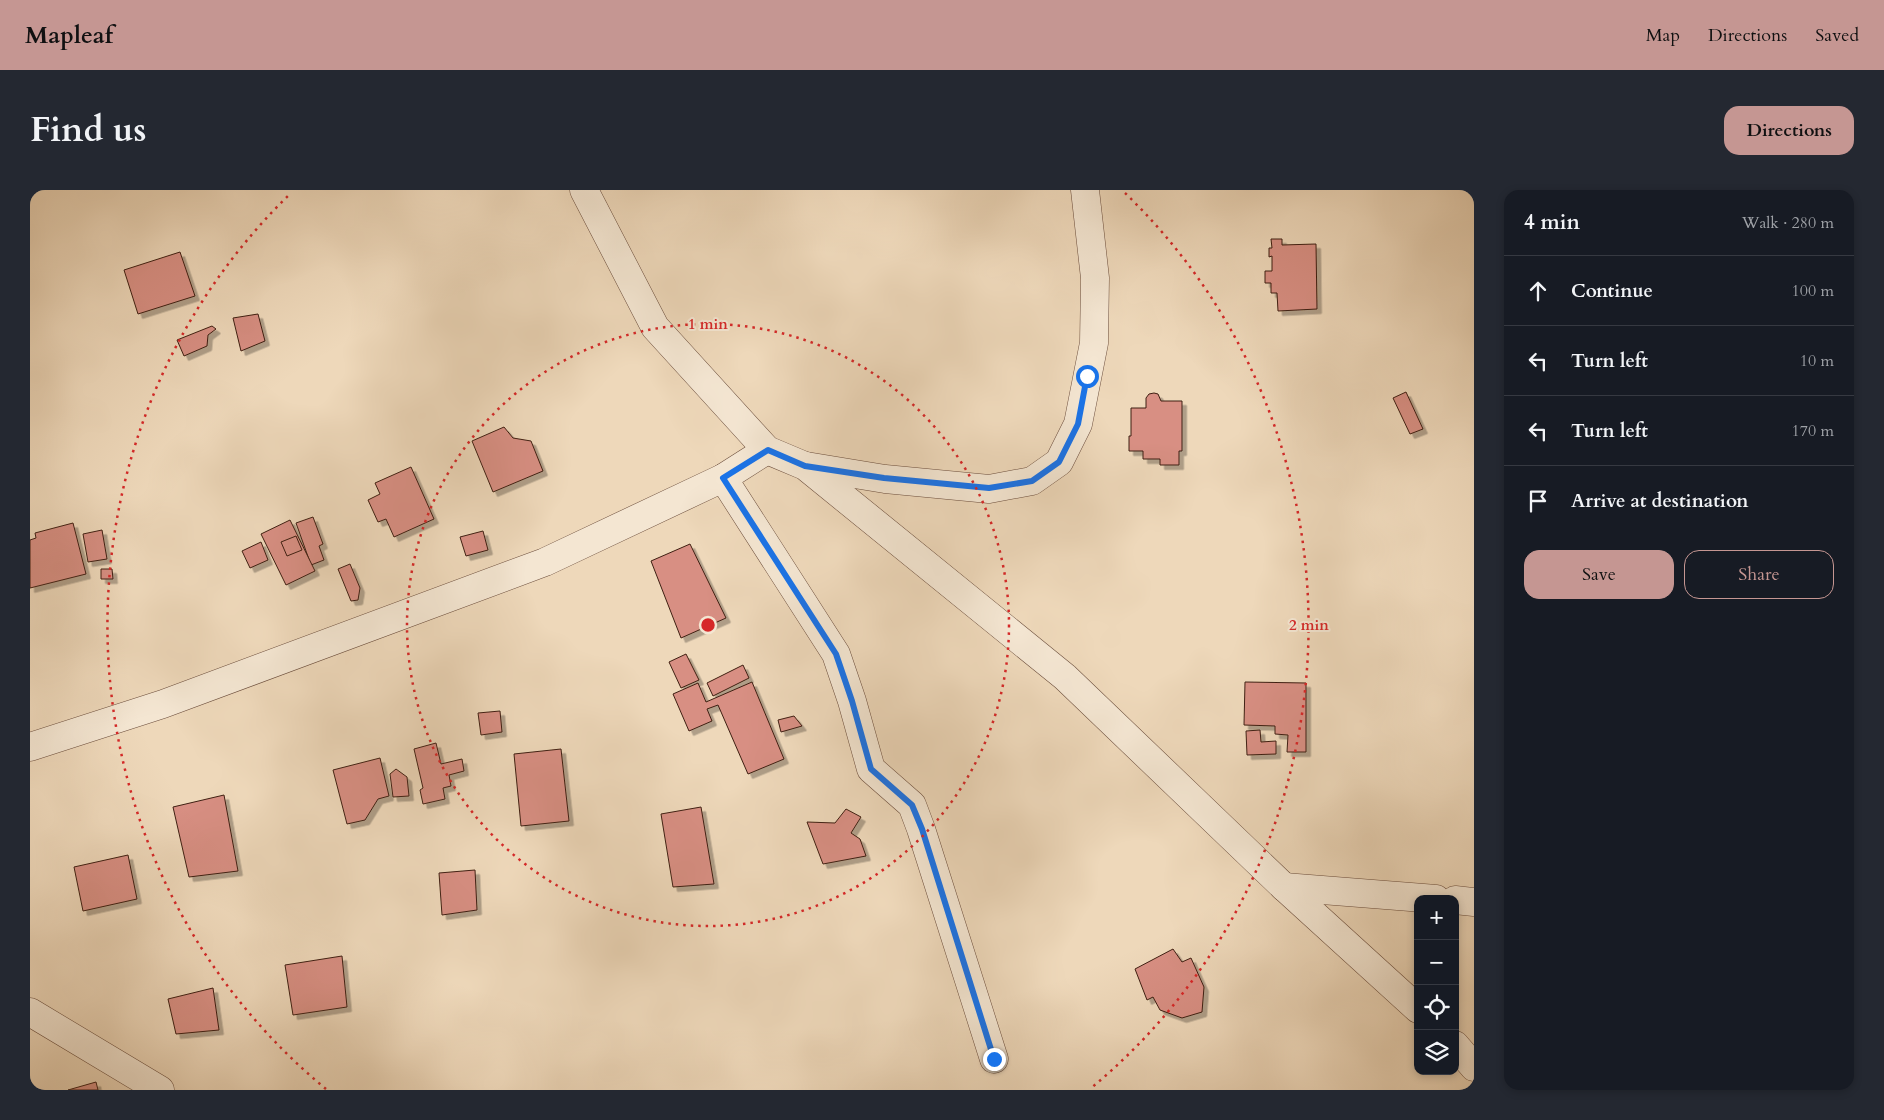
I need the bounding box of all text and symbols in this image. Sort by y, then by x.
text: Mapleaf [25,19,113,52]
text: Map [1646,23,1680,48]
text: Directions [1708,23,1787,48]
text: Saved [1815,23,1859,48]
text: Find us [30,106,146,154]
button: Directions [1724,106,1854,155]
text: 4 min [1524,208,1580,237]
text: Walk · 280 m [1742,212,1834,234]
icon: ahead [1524,277,1552,305]
text: Continue [1571,278,1653,304]
text: 100 m [1792,280,1834,302]
text: 1 min [688,314,728,334]
icon: left [1524,347,1552,375]
text: Turn left [1571,348,1648,374]
text: 10 m [1800,350,1834,372]
route start [1076,365,1099,388]
icon: left [1524,417,1552,445]
text: Turn left [1571,418,1648,444]
text: 170 m [1792,420,1834,442]
icon: arrive [1524,487,1552,515]
text: Arrive at destination [1571,488,1748,514]
button: Save [1524,550,1674,599]
button: Share [1684,550,1834,599]
text: 2 min [1289,615,1329,635]
centre of rings [699,616,717,634]
map controls [1414,895,1459,1075]
button: + [1414,895,1459,940]
button: − [1414,940,1459,985]
button: locate [1414,985,1459,1030]
button: layers [1414,1030,1459,1075]
route end [983,1048,1006,1071]

